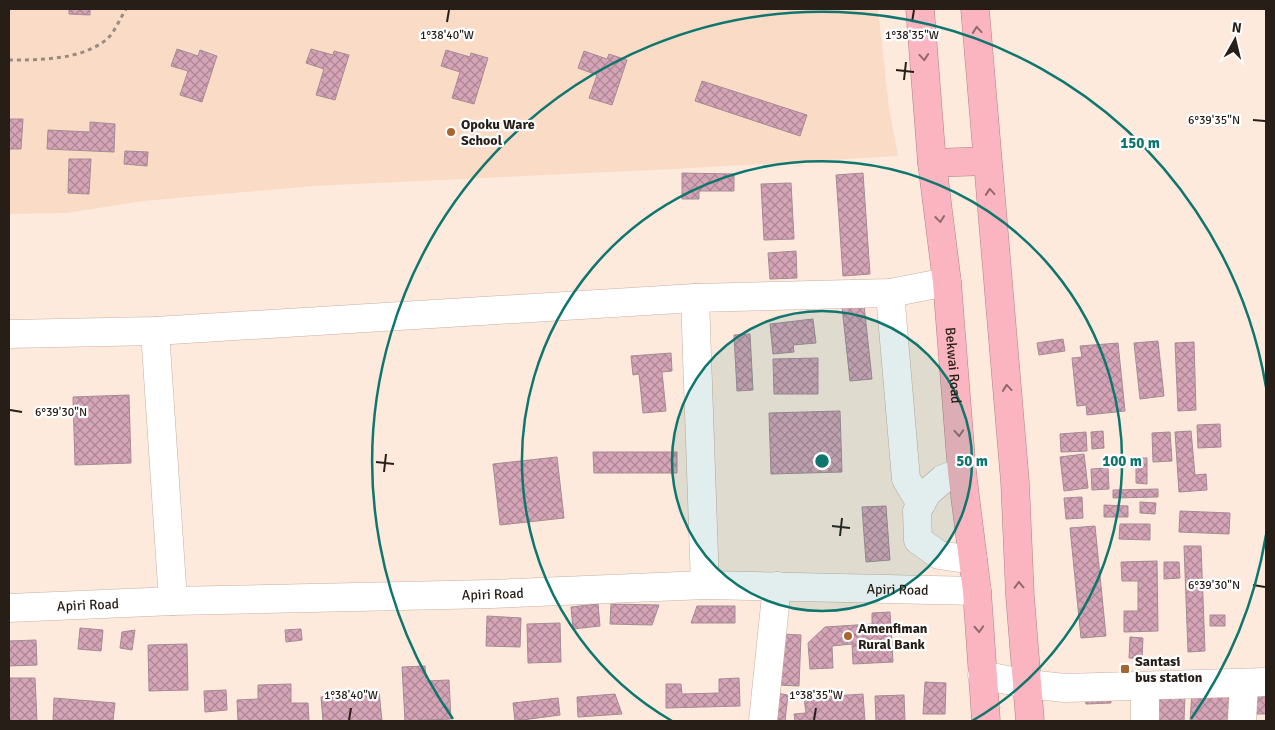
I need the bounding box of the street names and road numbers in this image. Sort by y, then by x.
street label: Bekwai Road [942,327,965,404]
street label: Apiri Road [866,580,929,598]
street label: Apiri Road [462,584,524,603]
street label: Apiri Road [57,595,119,614]

